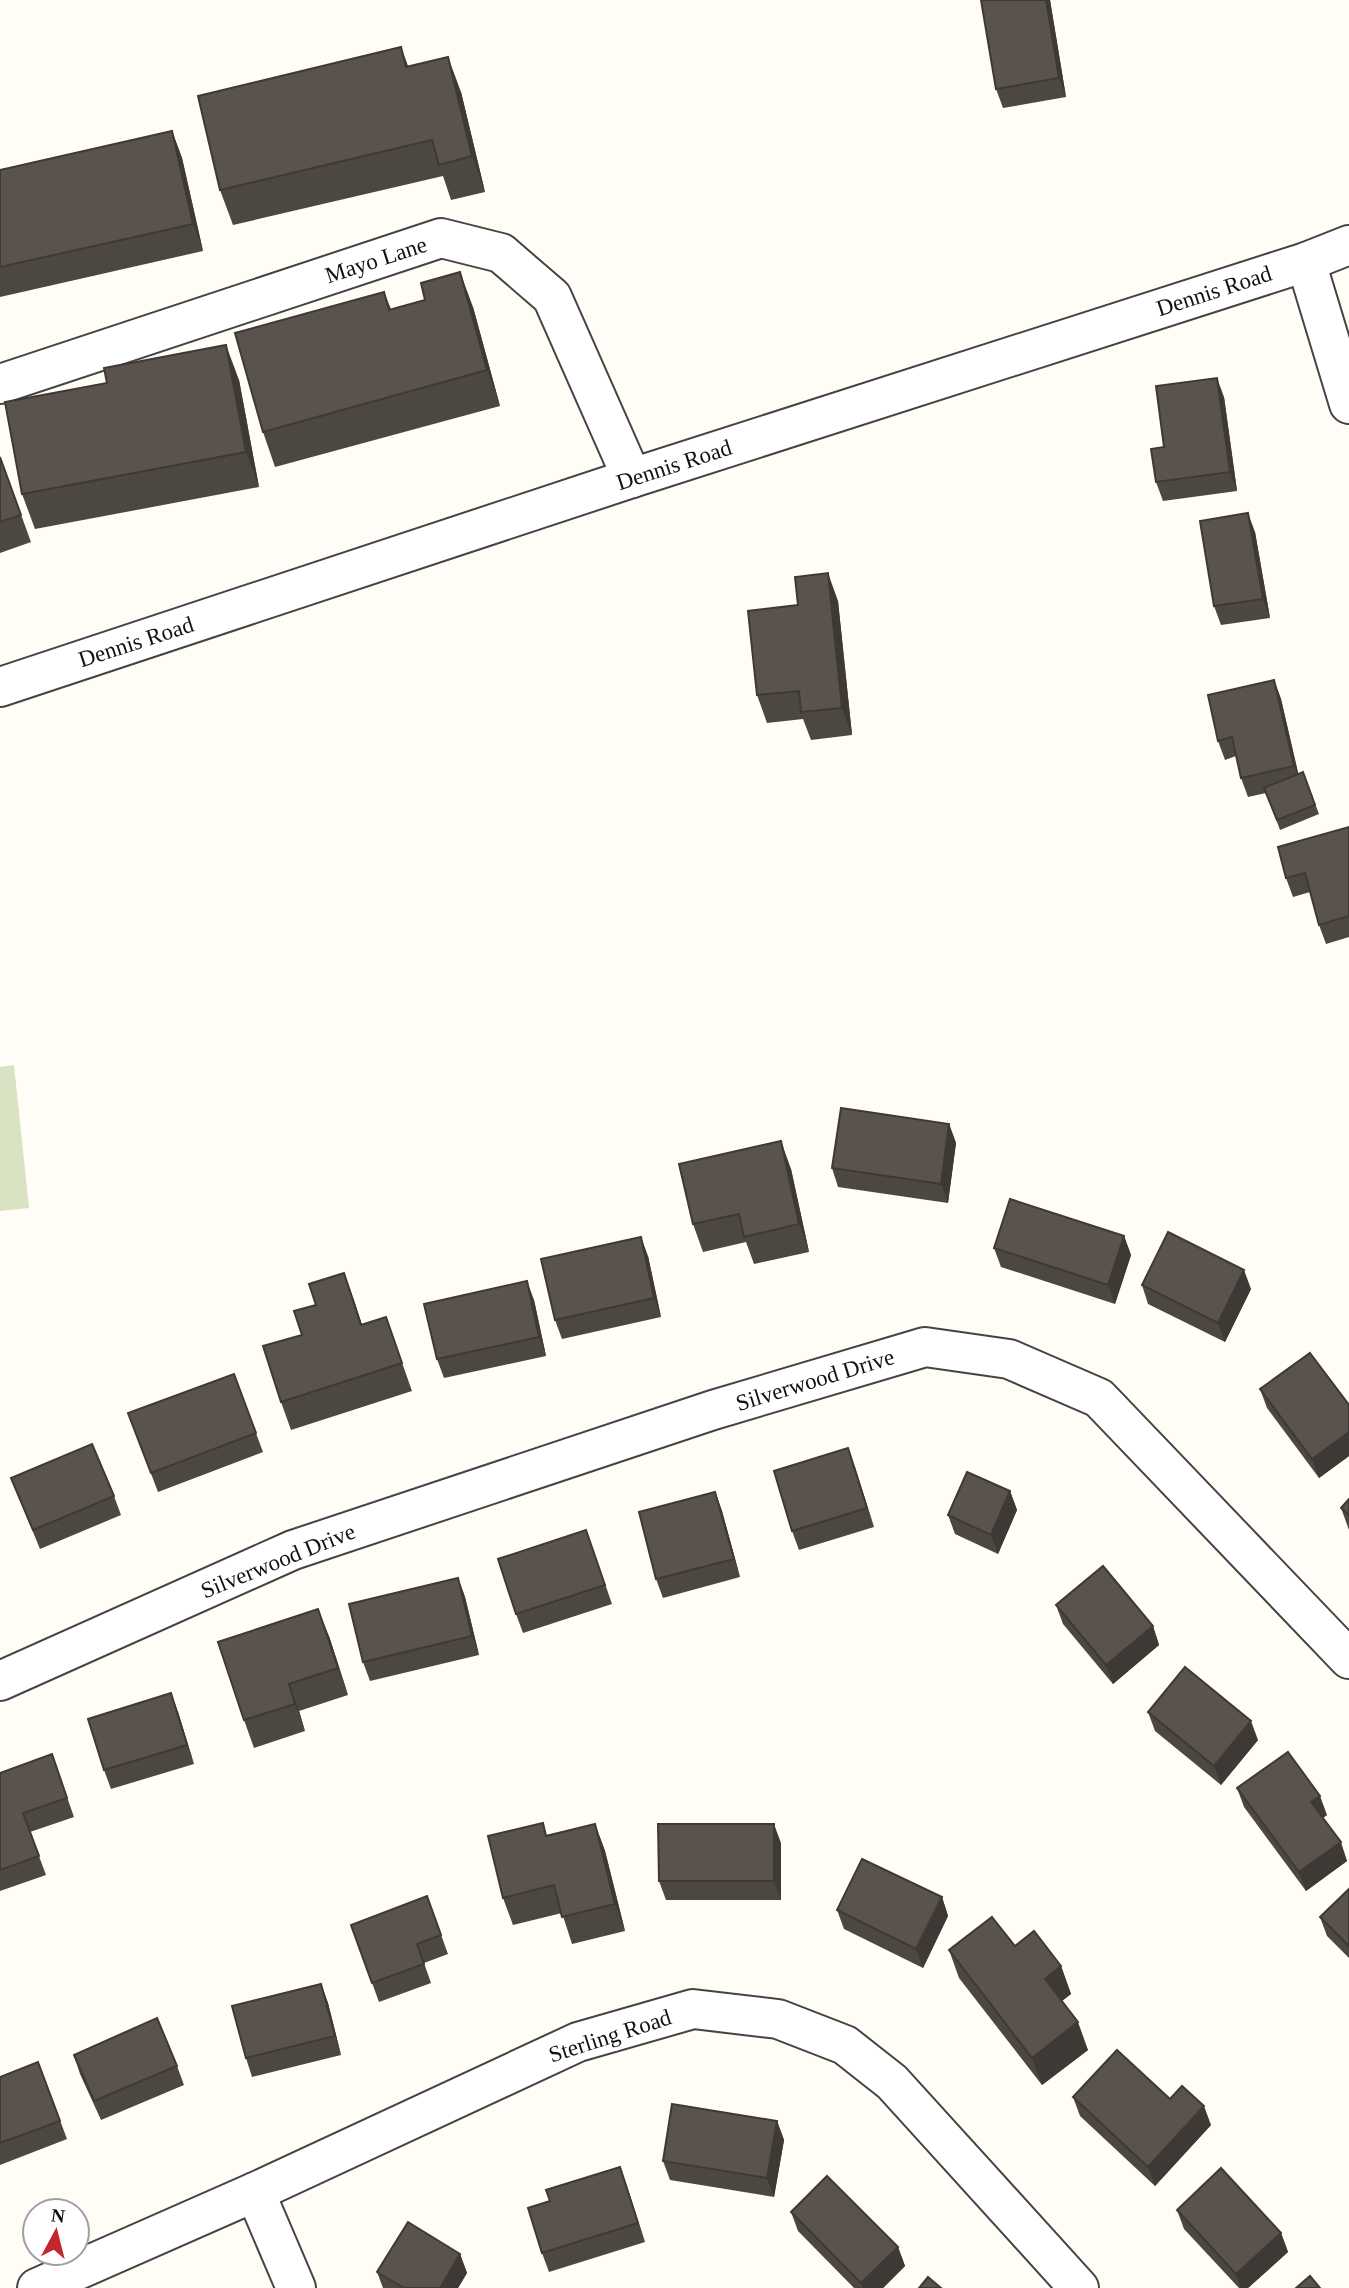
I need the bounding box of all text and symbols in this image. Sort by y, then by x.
street label: Mayo Lane [322,232,430,288]
street label: Dennis Road [1153,261,1275,321]
street label: Dennis Road [613,435,735,495]
street label: Dennis Road [75,612,197,672]
street label: Silverwood Drive [733,1344,897,1416]
street label: Silverwood Drive [197,1519,359,1603]
street label: Sterling Road [546,2004,675,2068]
north arrow [21,2197,91,2267]
text: N [50,2204,66,2227]

